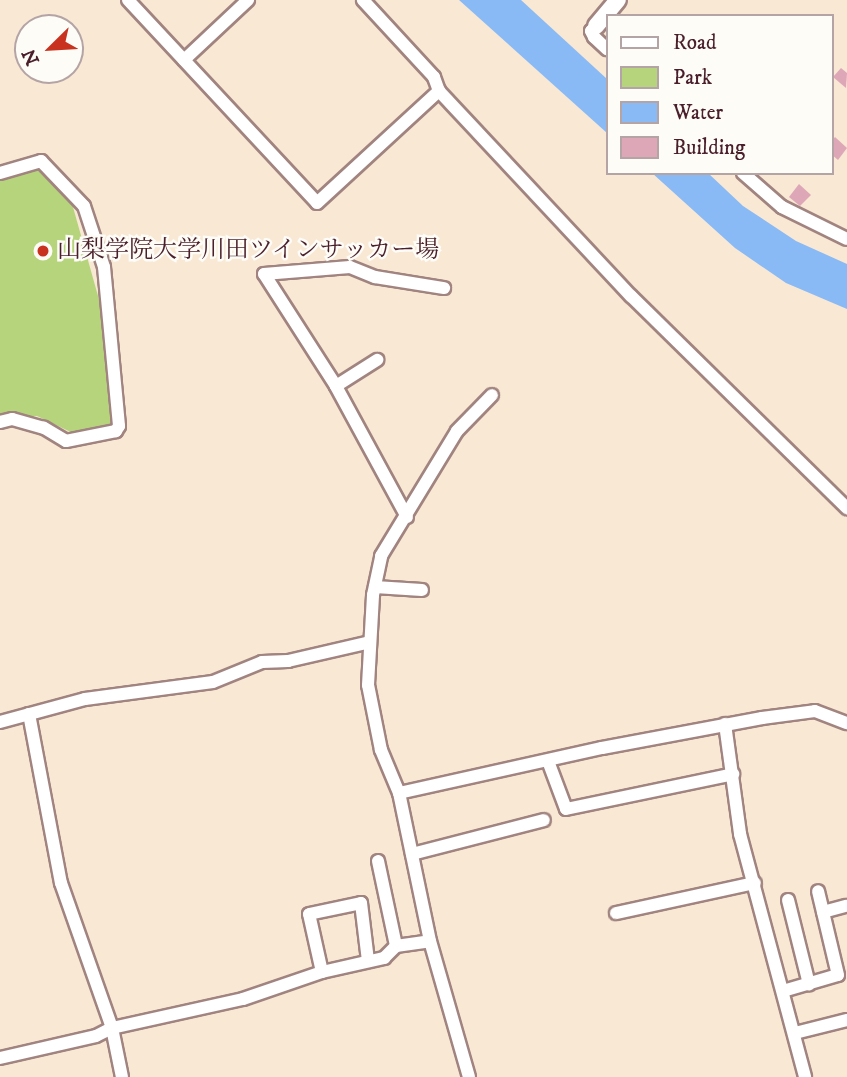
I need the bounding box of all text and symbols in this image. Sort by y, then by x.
north arrow [14,14,84,84]
legend [606,14,833,175]
text: Road [673,30,717,56]
text: N [18,45,45,69]
text: Park [673,65,712,91]
text: Water [673,100,723,126]
text: Building [673,135,745,161]
place label: 山梨学院大学川田ツインサッカー場 [57,237,441,265]
marker: 山梨学院大学川田ツインサッカー場 [35,243,51,259]

